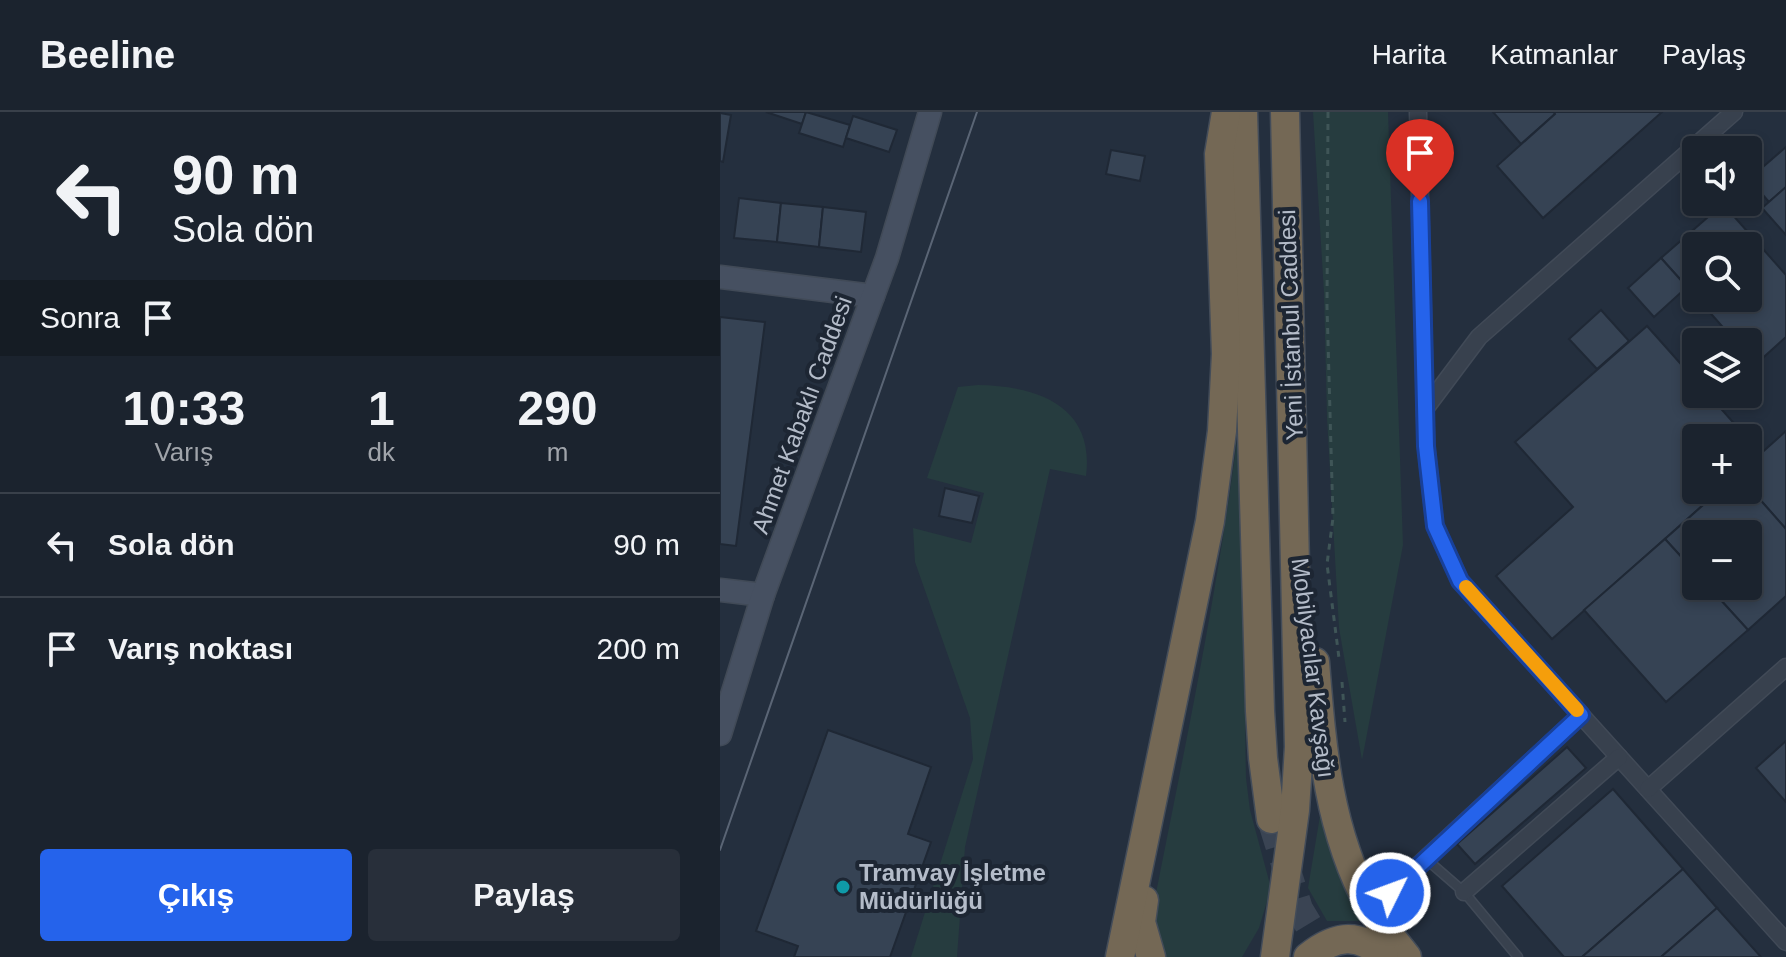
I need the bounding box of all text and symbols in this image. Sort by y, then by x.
text: Beeline [40,34,175,76]
text: Harita [1372,39,1446,70]
text: Katmanlar [1490,39,1618,70]
text: Paylaş [1662,39,1746,70]
pin [1386,119,1454,201]
icon: arrive [1398,131,1442,175]
map controls [1682,136,1762,600]
button: sound [1682,136,1762,216]
text: 90 m [172,143,300,206]
icon: left [40,144,144,248]
text: Sola dön [172,209,314,250]
street label: Yeni İstanbul Caddesi [1273,209,1308,441]
button: search [1682,232,1762,312]
street label: Ahmet Kabaklı Caddesi [746,292,857,537]
icon: arrive [136,296,180,340]
text: Sonra [40,301,120,334]
button: layers [1682,328,1762,408]
text: 10:33 [122,382,245,435]
text: 1 [368,382,395,435]
text: 290 [517,382,598,435]
button: + [1682,424,1762,504]
text: Varış [154,437,213,467]
text: dk [368,437,395,467]
text: m [547,437,568,467]
button: − [1682,520,1762,600]
icon: left [40,523,84,567]
text: Sola dön [108,528,235,561]
text: 90 m [613,528,680,561]
street label: Mobilyacılar Kavşağı [1287,556,1340,779]
icon: arrive [40,627,84,671]
text: Varış noktası [108,632,293,665]
text: 200 m [597,632,680,665]
button: Çıkış [40,849,352,941]
button: Paylaş [368,849,680,941]
position arrow [1348,851,1432,935]
place label: Tramvay İşletme Müdürlüğü [859,859,1046,914]
marker: Tramvay İşletme Müdürlüğü [834,878,852,896]

